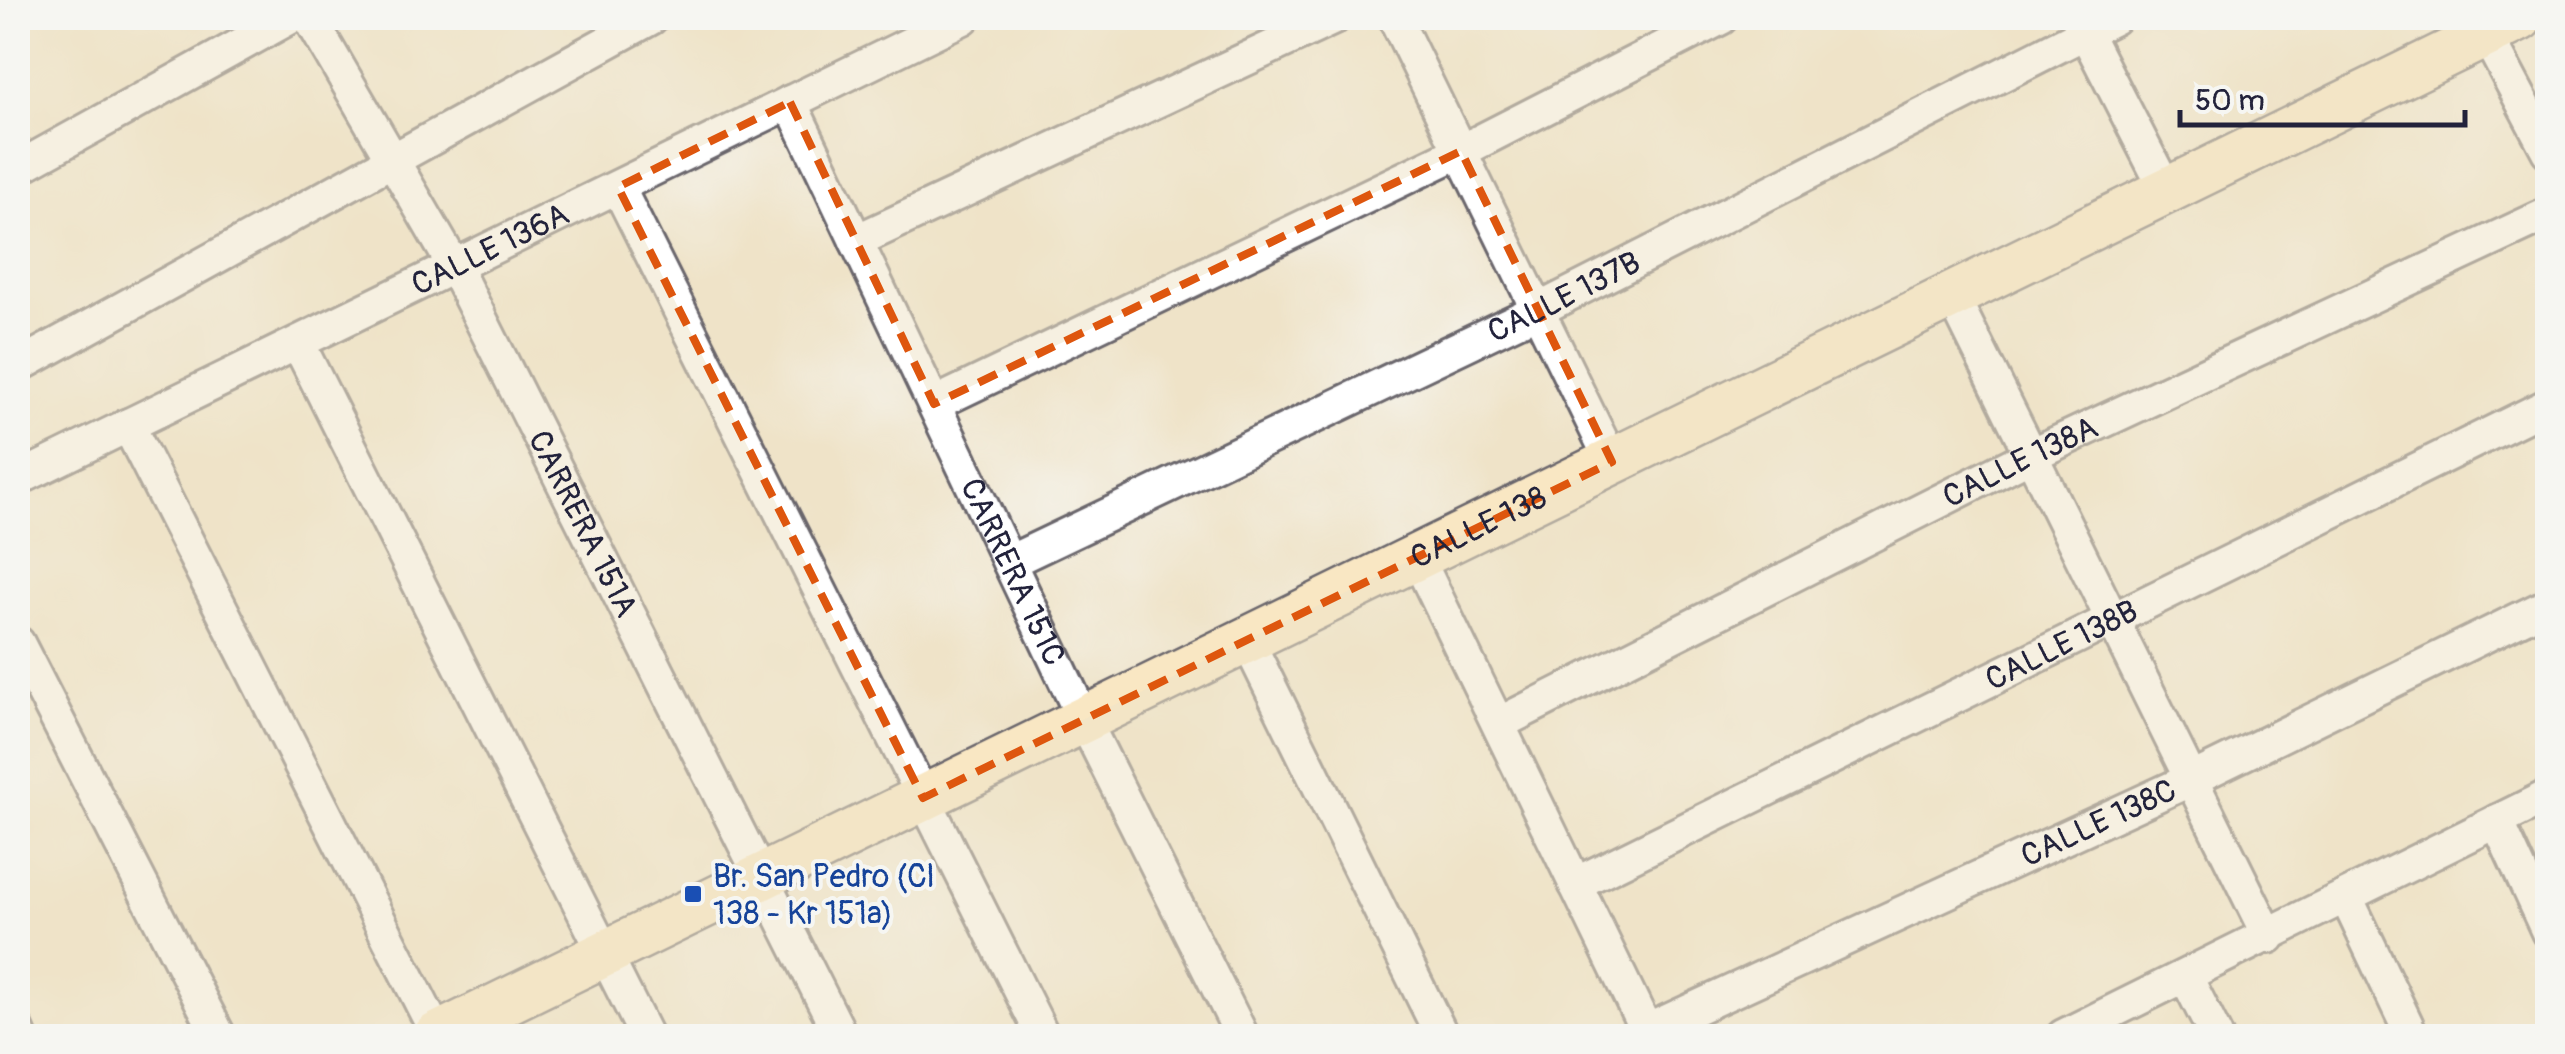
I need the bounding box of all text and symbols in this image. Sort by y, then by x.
scale bar [2180,65,2465,127]
text: 50 m [2195,82,2265,119]
street label: CALLE 136A [405,194,575,305]
street label: CALLE 137B [1481,242,1647,352]
street label: CALLE 138A [1936,408,2104,517]
street label: CARRERA 151A [519,424,646,624]
street label: CARRERA 151C [951,472,1074,672]
street label: CALLE 138 [1404,478,1553,578]
street label: CALLE 138B [1979,591,2145,700]
street label: CALLE 138C [2015,770,2183,876]
place label: Br. San Pedro (Cl 138 - Kr 151a) [713,857,934,934]
marker: Br. San Pedro (Cl 138 - Kr 151a) [682,883,704,905]

